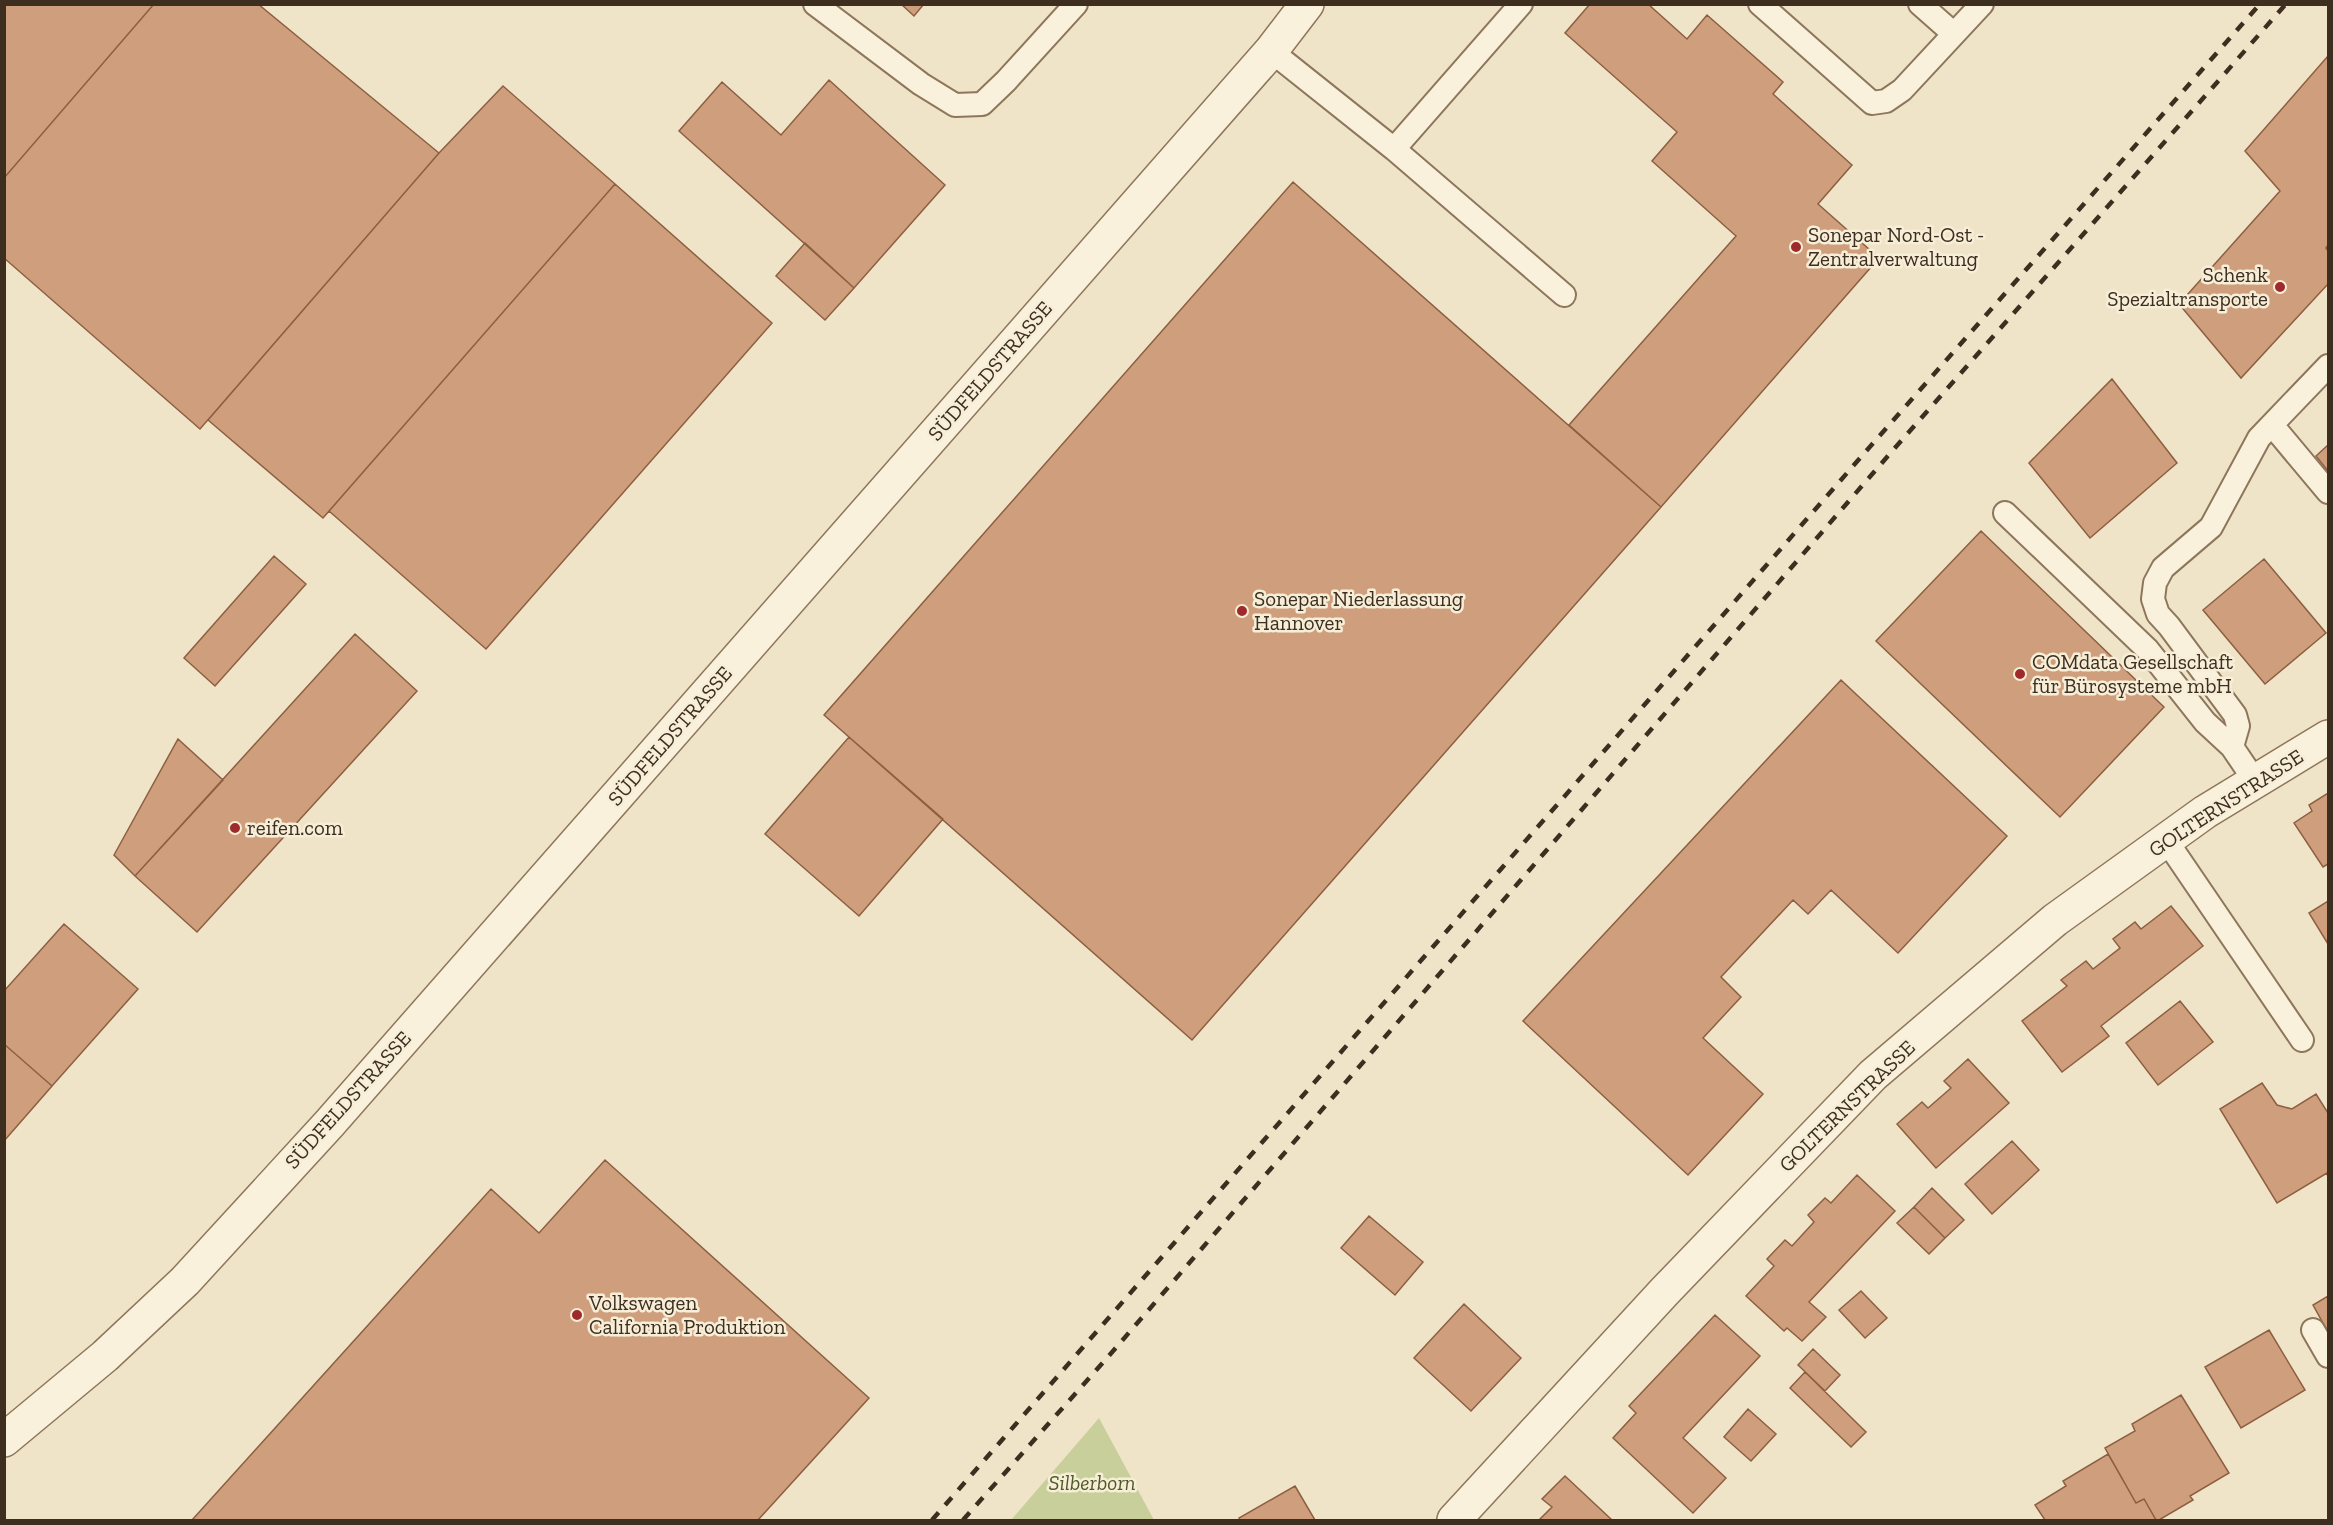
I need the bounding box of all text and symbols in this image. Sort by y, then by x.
place label: Sonepar Nord-Ost - Zentralverwaltung [1808,222,1984,271]
marker: Sonepar Nord-Ost - Zentralverwaltung [1789,240,1803,254]
place label: Schenk Spezialtransporte [2107,262,2268,311]
marker: Schenk Spezialtransporte [2273,280,2287,294]
street label: SÜDFELDSTRASSE [922,296,1057,446]
place label: Sonepar Niederlassung Hannover [1254,586,1464,635]
marker: Sonepar Niederlassung Hannover [1235,604,1249,618]
place label: COMdata Gesellschaft für Bürosysteme mbH [2032,649,2233,698]
street label: SÜDFELDSTRASSE [602,661,737,811]
marker: COMdata Gesellschaft für Bürosysteme mbH [2013,667,2027,681]
street label: GOLTERNSTRASSE [2144,743,2308,862]
place label: reifen.com [247,815,343,840]
marker: reifen.com [228,821,242,835]
street label: SÜDFELDSTRASSE [279,1026,416,1174]
street label: GOLTERNSTRASSE [1774,1034,1920,1177]
place label: Volkswagen California Produktion [588,1290,786,1339]
marker: Volkswagen California Produktion [570,1308,584,1322]
park label: Silberborn [1048,1470,1136,1495]

